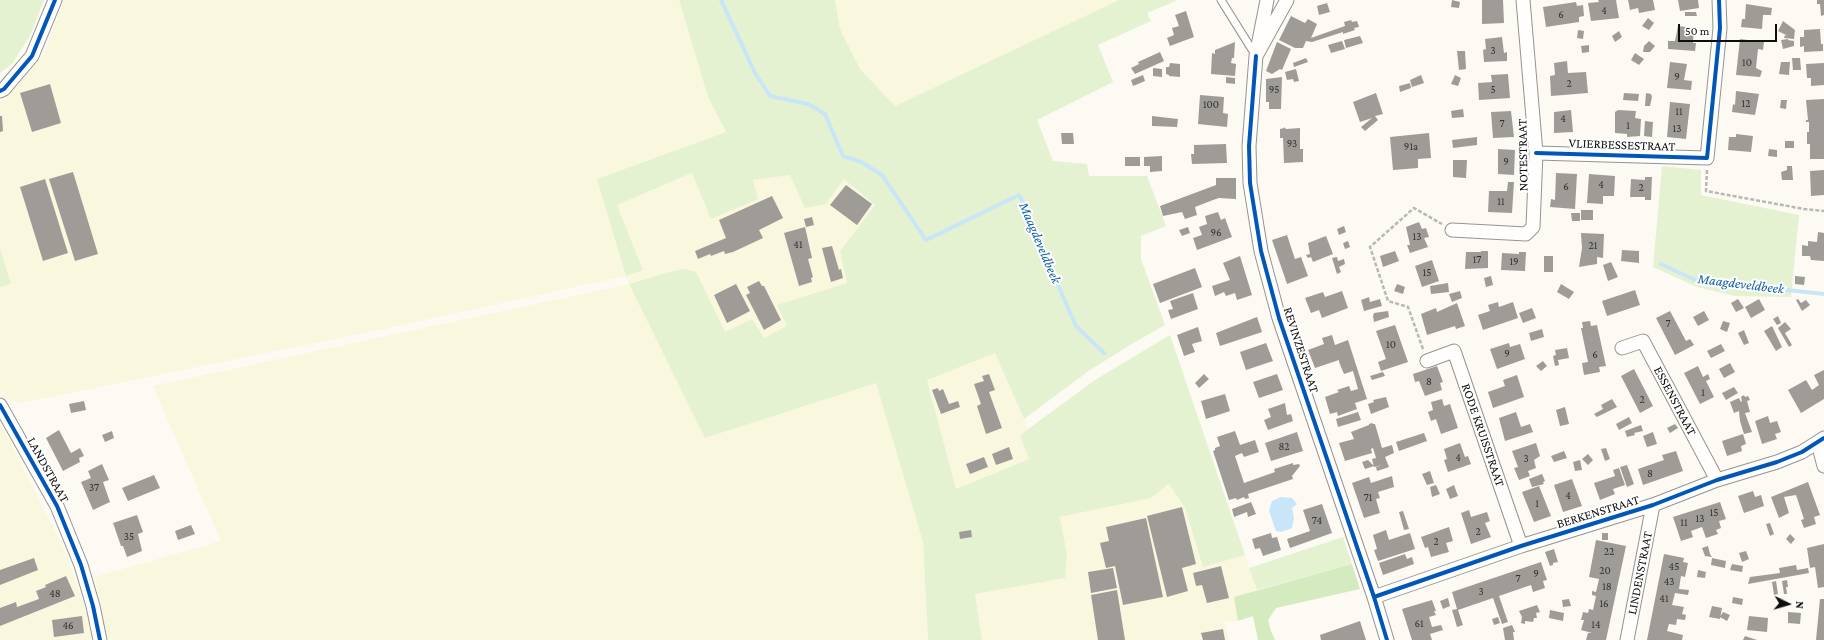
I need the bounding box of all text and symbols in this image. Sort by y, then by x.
house number: 4 [1601,4,1607,18]
house number: 6 [1558,8,1564,22]
scale bar [1680,16,1779,42]
text: 50 m [1685,24,1709,38]
house number: 3 [1490,44,1496,58]
house number: 10 [1742,56,1752,70]
house number: 9 [1674,70,1680,84]
house number: 2 [1566,77,1572,91]
house number: 95 [1269,83,1279,97]
house number: 5 [1490,83,1496,97]
house number: 12 [1742,97,1750,111]
house number: 100 [1203,98,1219,112]
house number: 11 [1675,105,1683,119]
house number: 4 [1560,112,1566,126]
house number: 7 [1499,117,1505,131]
street label: NOTESTRAAT [1515,119,1531,191]
house number: 1 [1626,119,1630,133]
house number: 13 [1673,122,1681,136]
street label: VLIERBESSESTRAAT [1568,135,1676,155]
house number: 93 [1287,137,1297,151]
house number: 91a [1404,140,1418,154]
house number: 9 [1503,155,1509,169]
house number: 4 [1598,178,1604,192]
house number: 6 [1563,180,1569,194]
house number: 2 [1638,181,1644,195]
house number: 11 [1497,195,1505,209]
water label: Maagdeveldbeek [1015,200,1065,286]
house number: 96 [1210,226,1222,240]
house number: 13 [1413,230,1421,244]
house number: 41 [793,238,803,252]
house number: 21 [1589,239,1597,253]
house number: 17 [1473,253,1481,267]
house number: 19 [1509,255,1519,269]
house number: 15 [1423,266,1431,280]
water label: Maagdeveldbeek [1697,270,1785,298]
street label: REVINZESTRAAT [1280,305,1322,395]
house number: 7 [1665,317,1671,331]
house number: 10 [1386,338,1396,352]
house number: 9 [1504,347,1510,361]
house number: 6 [1592,348,1598,362]
street label: ESSENSTRAAT [1650,364,1700,438]
house number: 8 [1426,375,1432,389]
street label: RODE KRUISSTRAAT [1458,381,1508,489]
house number: 1 [1701,386,1705,400]
house number: 2 [1639,393,1645,407]
street label: LANDSTRAAT [24,435,72,505]
house number: 82 [1278,440,1290,454]
house number: 4 [1455,451,1461,465]
house number: 3 [1523,452,1529,466]
house number: 8 [1647,467,1653,481]
house number: 37 [89,481,99,495]
house number: 4 [1565,489,1571,503]
house number: 71 [1364,491,1372,505]
street label: BERKENSTRAAT [1555,492,1641,532]
house number: 1 [1535,497,1539,511]
house number: 15 [1710,506,1718,520]
house number: 13 [1696,512,1704,526]
house number: 74 [1312,514,1322,528]
house number: 11 [1680,516,1688,530]
house number: 2 [1475,525,1481,539]
house number: 35 [124,530,134,544]
street label: LINDENSTRAAT [1624,530,1656,616]
house number: 2 [1433,535,1439,549]
house number: 22 [1604,545,1614,559]
house number: 45 [1669,560,1679,574]
house number: 20 [1599,564,1611,578]
house number: 9 [1533,567,1539,581]
house number: 7 [1515,572,1521,586]
house number: 43 [1664,575,1674,589]
house number: 18 [1602,580,1612,594]
north arrow [1768,584,1808,624]
house number: 3 [1478,585,1484,599]
house number: 48 [49,587,61,601]
house number: 41 [1659,592,1669,606]
house number: 16 [1599,597,1609,611]
text: N [1794,601,1806,609]
house number: 61 [1414,617,1424,631]
house number: 14 [1591,618,1601,632]
house number: 46 [62,619,74,633]

